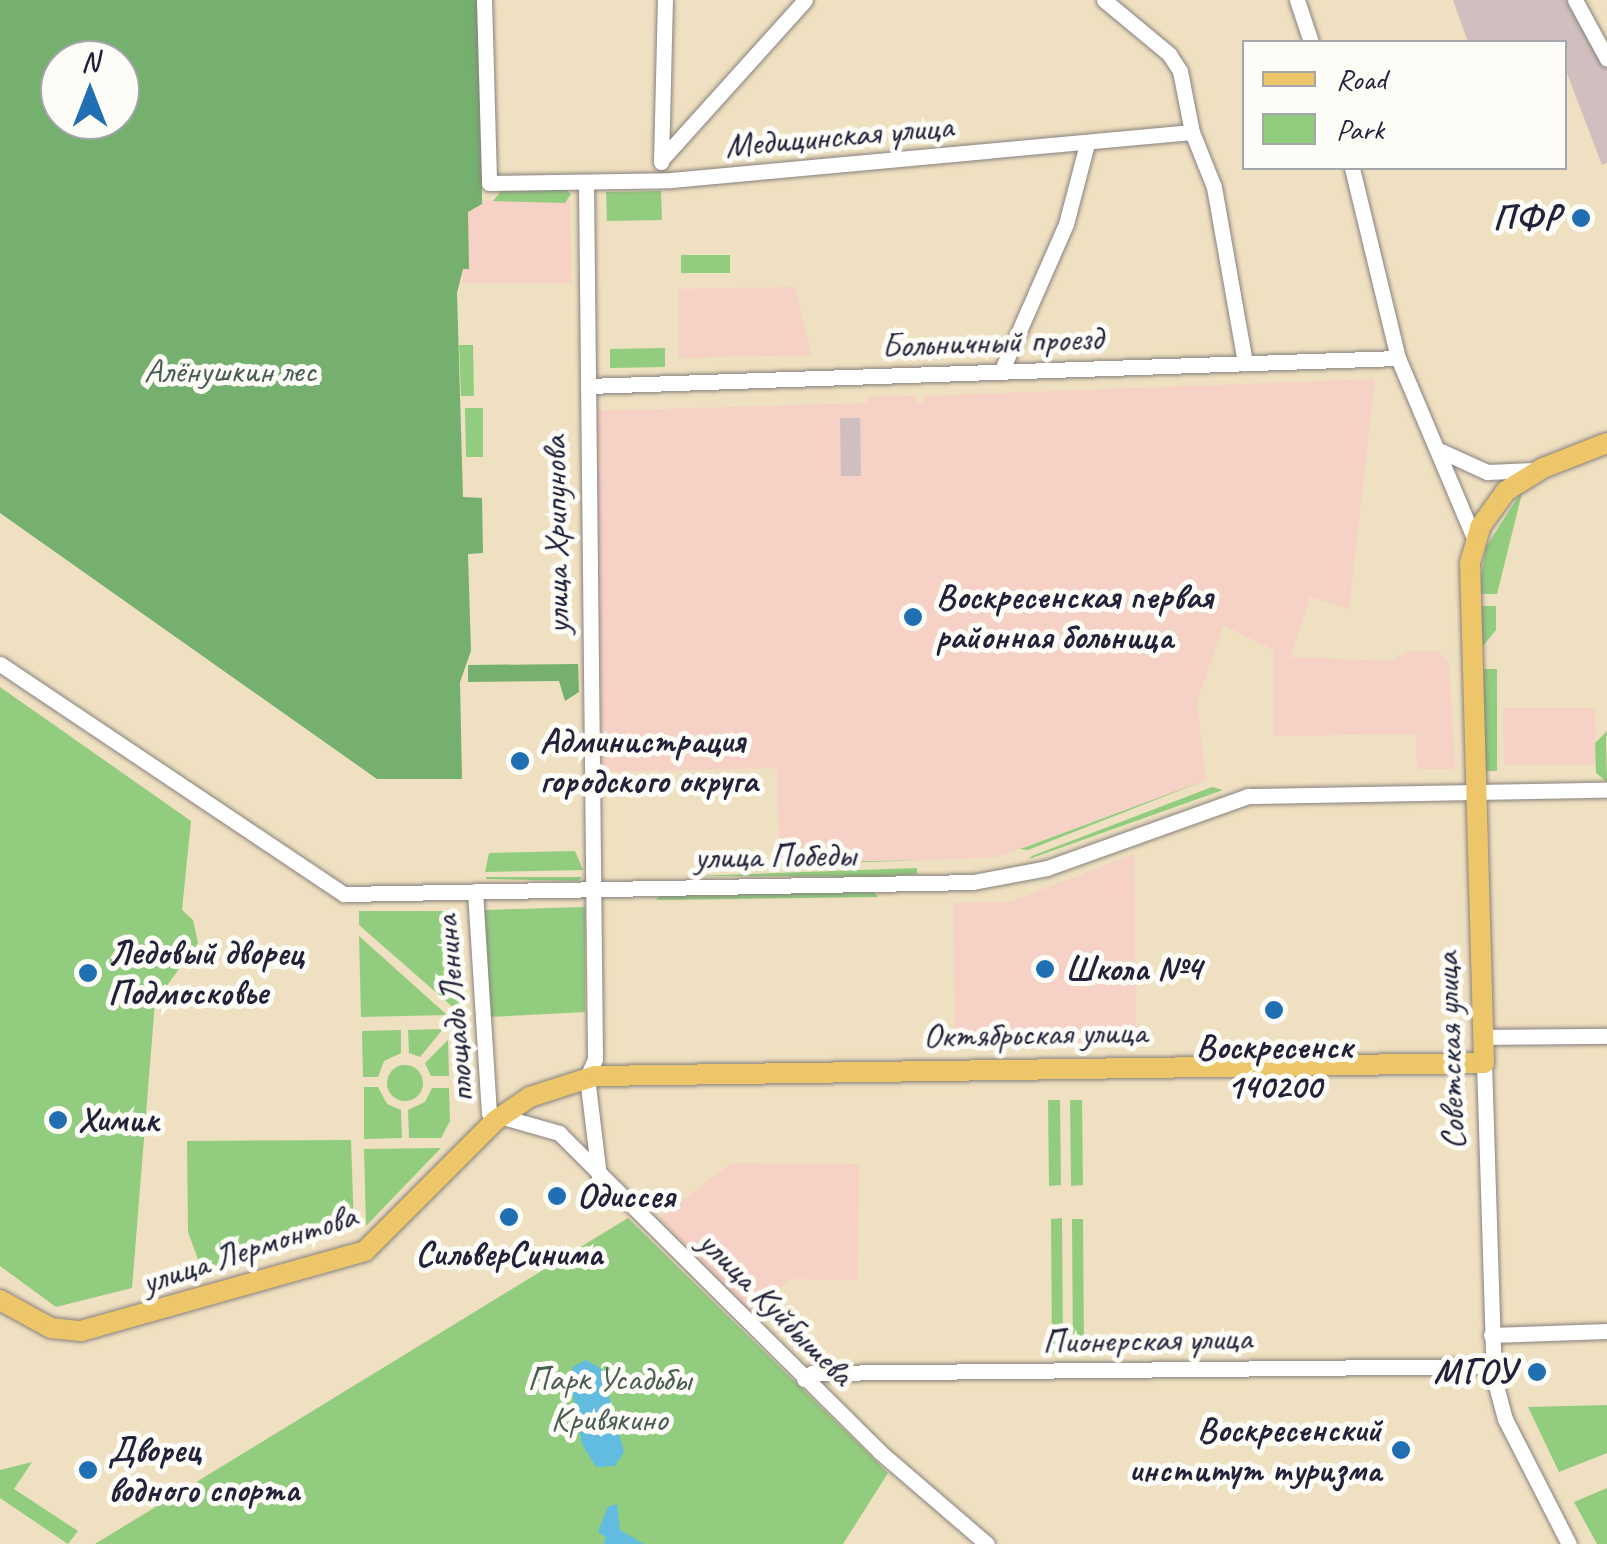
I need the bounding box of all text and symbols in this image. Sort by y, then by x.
north arrow [40,40,140,140]
legend [1242,40,1567,170]
text: N [81,44,99,79]
text: Road [1336,60,1386,98]
street label: Медицинская улица [722,105,956,167]
text: Park [1336,110,1384,148]
place label: ПФР [1493,197,1561,239]
marker: ПФР [1570,207,1592,229]
street label: Больничный проезд [881,317,1103,367]
park label: Алёнушкин лес [143,350,317,392]
street label: улица Хрипунова [533,435,579,635]
place label: Воскресенская первая районная больница [936,576,1211,658]
marker: Воскресенская первая районная больница [900,604,926,630]
place label: Администрация городского округа [540,720,757,802]
marker: Администрация городского округа [509,750,531,772]
street label: улица Победы [694,834,856,878]
street label: площадь Ленина [425,912,483,1106]
place label: Ледовый дворец Подмосковье [108,932,304,1014]
place label: Школа №4 [1065,948,1202,990]
street label: Советская улица [1426,950,1474,1152]
marker: Школа №4 [1034,958,1056,980]
marker: Ледовый дворец Подмосковье [77,962,99,984]
marker: Воскресенск 140200 [1263,999,1285,1021]
street label: Октябрьская улица [922,1011,1148,1057]
place label: Воскресенск 140200 [1196,1026,1352,1108]
place label: Химик [78,1099,158,1141]
marker: Химик [47,1109,69,1131]
place label: Одиссея [577,1175,675,1217]
marker: Одиссея [546,1185,568,1207]
street label: улица Лермонтова [136,1194,362,1304]
marker: СильверСинима [498,1206,520,1228]
street label: улица Куйбышева [690,1222,862,1394]
place label: СильверСинима [416,1233,602,1275]
street label: Пионерская улица [1040,1317,1254,1363]
place label: МГОУ [1433,1351,1517,1393]
park label: Парк Усадьбы Кривякино [527,1358,691,1440]
marker: МГОУ [1526,1361,1548,1383]
place label: Воскресенский институт туризма [1131,1409,1381,1491]
place label: Дворец водного спорта [108,1429,298,1511]
marker: Воскресенский институт туризма [1390,1439,1412,1461]
marker: Дворец водного спорта [77,1459,99,1481]

